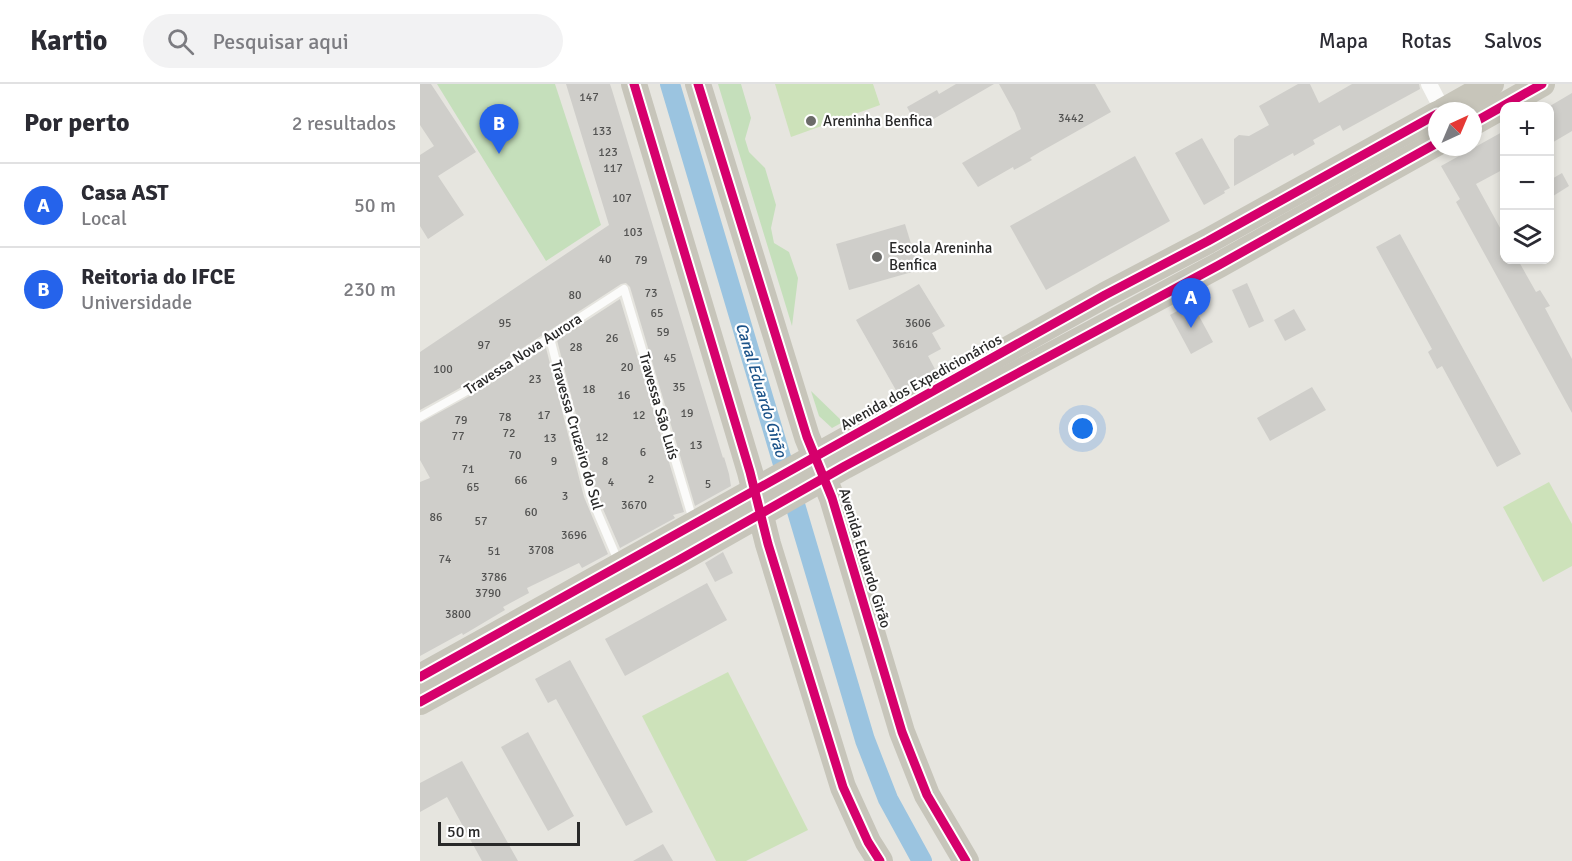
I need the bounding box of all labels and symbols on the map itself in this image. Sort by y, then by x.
house number: 147 [579,90,599,105]
north arrow [1428,102,1482,156]
pin: B [480,104,518,154]
house number: 3442 [1058,111,1084,126]
place label: Areninha Benfica [823,112,933,130]
marker: Areninha Benfica [804,114,818,128]
house number: 133 [592,124,612,139]
house number: 123 [598,145,618,160]
house number: 117 [603,161,623,176]
house number: 107 [612,191,632,206]
house number: 103 [623,225,643,240]
place label: Escola Areninha Benfica [889,239,992,274]
marker: Escola Areninha Benfica [870,250,884,264]
house number: 40 [599,252,611,267]
house number: 79 [635,253,647,268]
pin: A [1172,278,1210,328]
house number: 73 [645,286,657,301]
house number: 80 [569,288,581,303]
house number: 65 [651,306,663,321]
street label: Travessa Nova Aurora [461,309,585,399]
house number: 95 [499,316,511,331]
house number: 3606 [905,316,931,331]
water label: Canal Eduardo Girão [731,320,791,460]
house number: 59 [657,325,669,340]
street label: Avenida dos Expedicionários [837,330,1005,434]
house number: 26 [606,331,618,346]
house number: 3616 [892,337,918,352]
house number: 97 [478,338,490,353]
house number: 28 [570,340,582,355]
street label: Travessa São Luís [635,350,683,462]
house number: 45 [664,351,676,366]
street label: Travessa Cruzeiro do Sul [547,358,607,512]
house number: 20 [621,360,633,375]
house number: 100 [433,362,453,377]
house number: 23 [529,372,541,387]
house number: 35 [673,380,685,395]
house number: 18 [583,382,595,397]
house number: 16 [618,388,630,403]
house number: 19 [681,406,693,421]
house number: 17 [538,408,550,423]
house number: 12 [633,408,645,423]
house number: 78 [499,410,511,425]
house number: 79 [455,413,467,428]
your location [1068,414,1097,443]
house number: 72 [503,426,515,441]
house number: 77 [452,429,464,444]
house number: 12 [596,430,608,445]
house number: 13 [544,431,556,446]
house number: 13 [690,438,702,453]
house number: 6 [640,445,646,460]
house number: 70 [509,448,521,463]
house number: 9 [551,454,557,469]
house number: 8 [602,454,608,469]
house number: 71 [462,462,474,477]
house number: 2 [648,472,654,487]
house number: 66 [515,473,527,488]
house number: 4 [608,475,615,490]
house number: 5 [705,477,711,492]
house number: 65 [467,480,479,495]
street label: Avenida Eduardo Girão [835,486,895,630]
house number: 3 [562,489,568,504]
house number: 3670 [621,498,647,513]
house number: 60 [525,505,537,520]
house number: 86 [430,510,442,525]
house number: 57 [475,514,487,529]
house number: 3696 [561,528,587,543]
house number: 3708 [528,543,554,558]
house number: 51 [488,544,500,559]
house number: 74 [439,552,452,567]
house number: 3786 [481,570,507,585]
house number: 3790 [475,586,501,601]
house number: 3800 [445,607,471,622]
scale bar [438,819,580,846]

